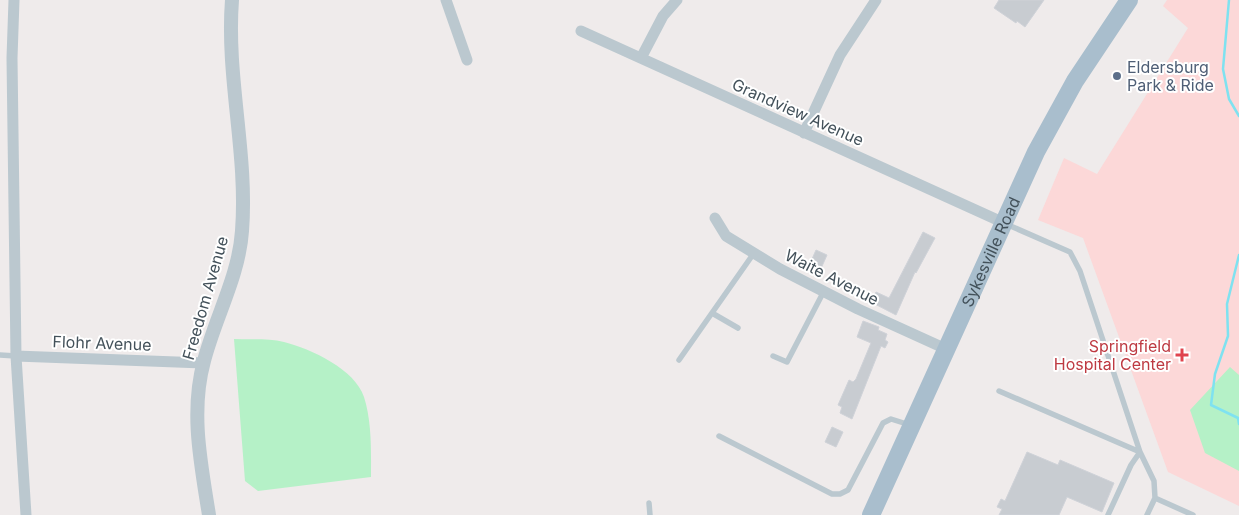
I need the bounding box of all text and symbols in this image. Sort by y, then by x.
place label: Eldersburg Park & Ride [1127,57,1214,95]
marker: Eldersburg Park & Ride [1111,70,1123,82]
street label: Grandview Avenue [729,74,867,150]
street label: Sykesville Road [957,194,1024,310]
street label: Freedom Avenue [178,234,232,362]
street label: Waite Avenue [782,245,882,309]
street label: Flohr Avenue [52,331,152,355]
place label: Springfield Hospital Center [1054,336,1171,374]
marker: Springfield Hospital Center [1175,348,1189,362]

